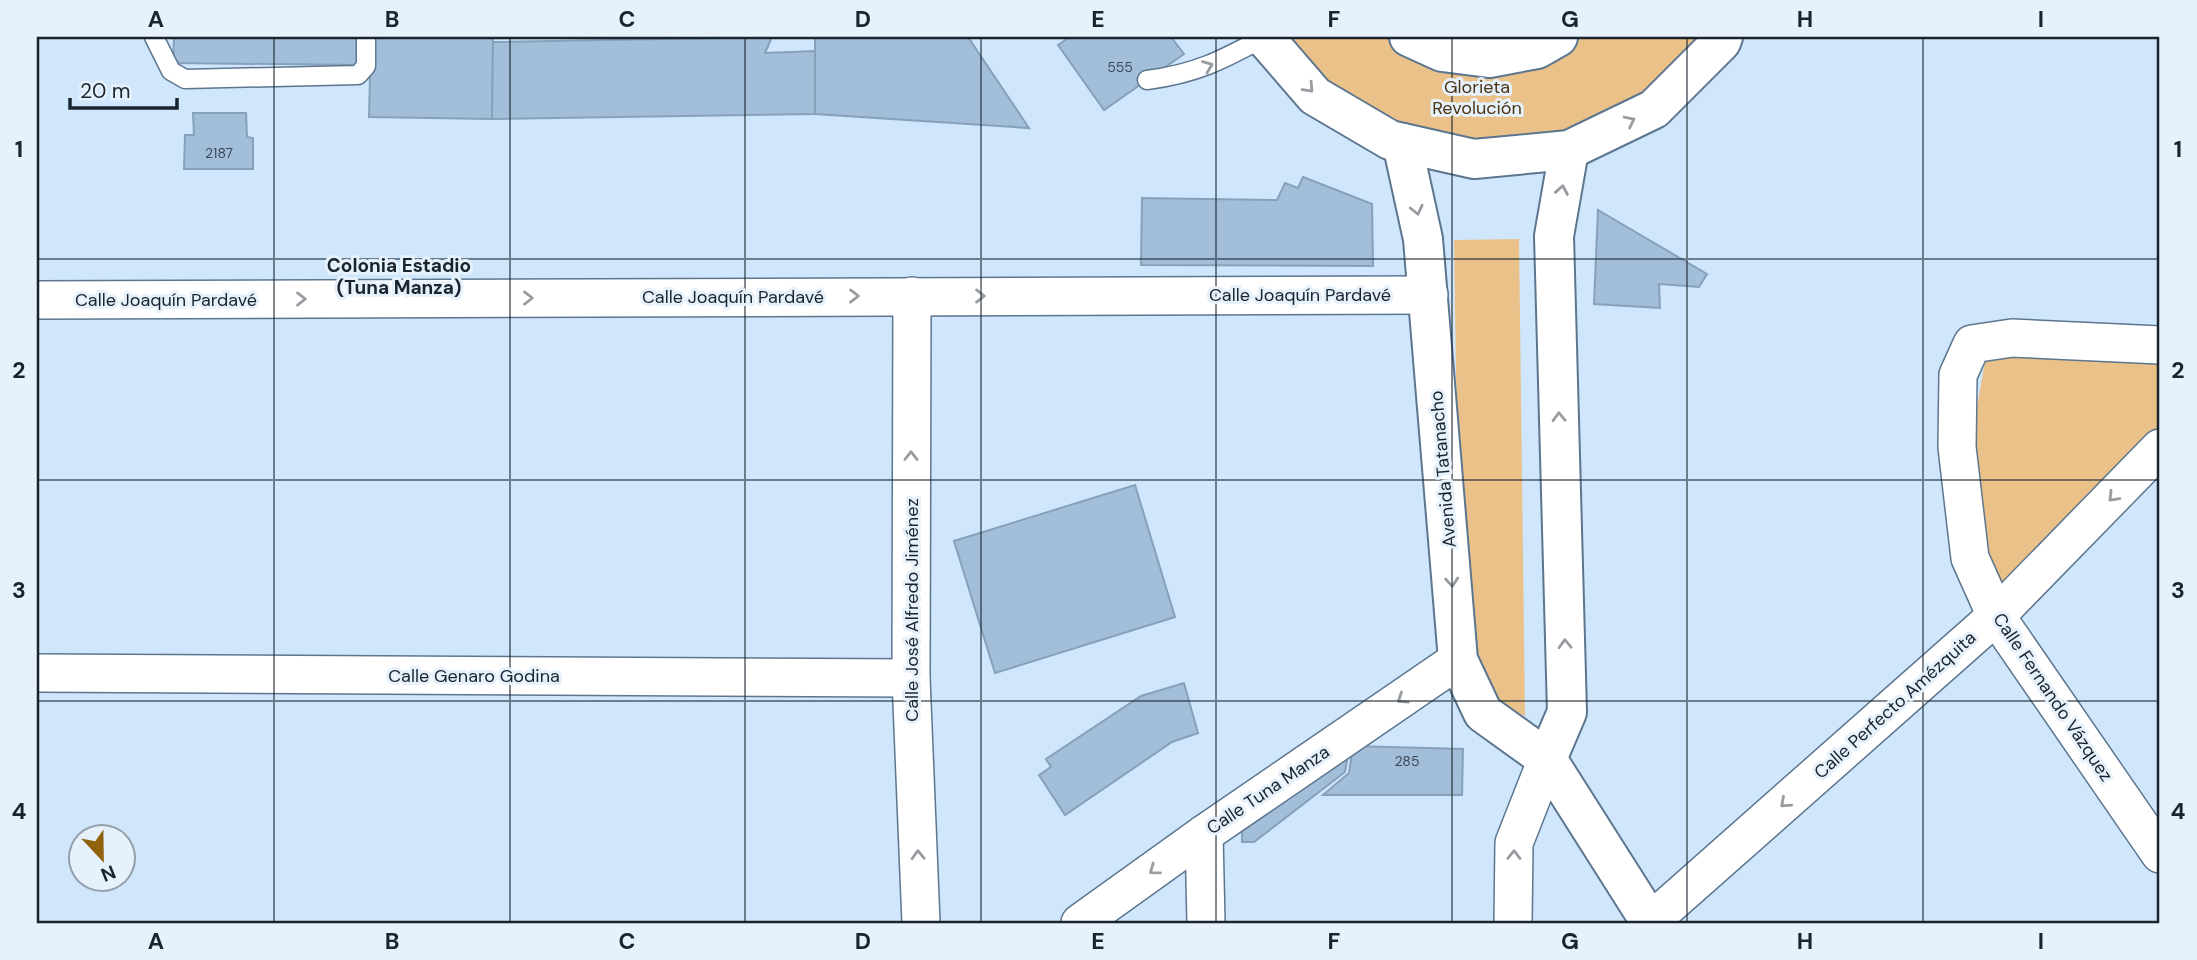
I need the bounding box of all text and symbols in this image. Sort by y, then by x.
text: A [148,4,164,34]
text: B [385,4,399,34]
text: C [619,4,635,34]
text: D [855,4,871,34]
text: E [1091,4,1105,34]
text: F [1328,4,1341,34]
text: G [1561,4,1579,34]
text: H [1797,4,1813,34]
text: I [2038,4,2044,34]
house number: 555 [1107,58,1133,76]
one-way arrow [1202,60,1214,74]
scale bar [70,66,177,110]
park label: Glorieta Revolución [1432,75,1522,120]
text: 20 m [80,77,131,105]
one-way arrow [1301,80,1313,93]
one-way arrow [1623,115,1635,129]
text: 1 [15,134,23,164]
text: 1 [2174,134,2182,164]
house number: 2187 [205,144,233,162]
one-way arrow [1554,184,1569,196]
one-way arrow [1409,204,1423,216]
district label: Colonia Estadio (Tuna Manza) [327,253,471,300]
street label: Calle Joaquín Pardavé [1209,283,1391,307]
street label: Calle Joaquín Pardavé [642,285,824,309]
street label: Calle Joaquín Pardavé [75,288,257,312]
one-way arrow [849,288,860,304]
one-way arrow [975,288,986,304]
one-way arrow [524,290,534,306]
one-way arrow [296,291,307,307]
text: 2 [12,355,26,385]
text: 2 [2171,355,2185,385]
street label: Avenida Tatanacho [1424,390,1462,548]
one-way arrow [1551,411,1567,422]
one-way arrow [903,450,919,461]
one-way arrow [2108,489,2121,502]
street label: Calle José Alfredo Jiménez [900,498,924,722]
text: 3 [12,575,26,605]
text: 3 [2171,575,2185,605]
one-way arrow [1444,577,1459,588]
street label: Calle Fernando Vázquez [1988,608,2118,786]
street label: Calle Perfecto Amézquita [1809,626,1981,784]
one-way arrow [1558,639,1573,650]
street label: Calle Genaro Godina [388,664,560,688]
one-way arrow [1397,691,1410,703]
street label: Calle Tuna Manza [1202,740,1334,840]
house number: 285 [1395,752,1419,770]
one-way arrow [1780,795,1793,807]
text: 4 [12,796,27,826]
text: 4 [2171,796,2186,826]
north arrow [66,824,136,894]
one-way arrow [910,849,925,860]
one-way arrow [1506,849,1522,860]
text: N [97,859,119,887]
one-way arrow [1149,862,1162,874]
text: A [148,926,164,956]
text: B [385,926,399,956]
text: C [619,926,635,956]
text: D [855,926,871,956]
text: E [1091,926,1105,956]
text: F [1328,926,1341,956]
text: G [1561,926,1579,956]
text: H [1797,926,1813,956]
text: I [2038,926,2044,956]

